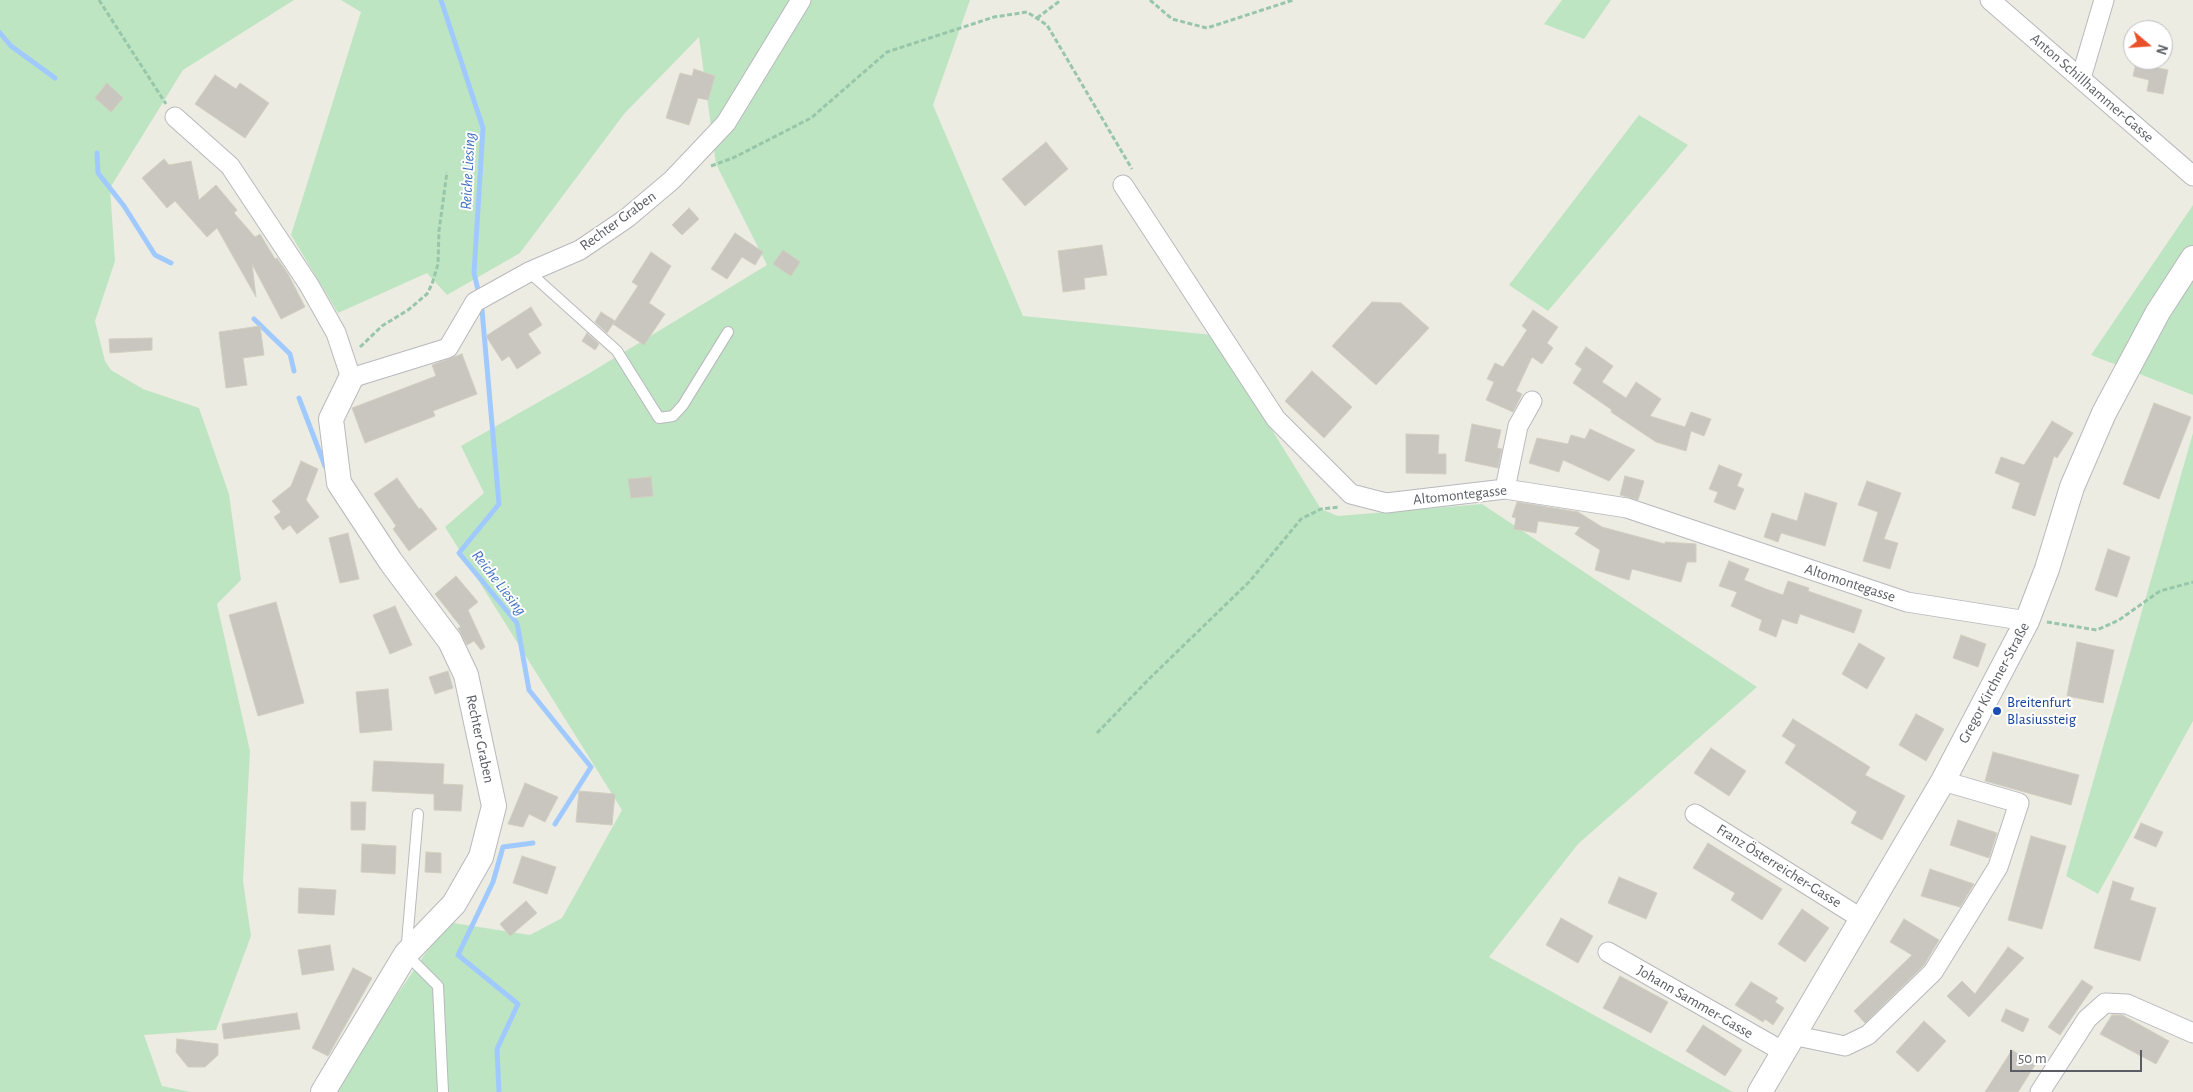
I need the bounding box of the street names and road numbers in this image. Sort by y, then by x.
street label: Anton Schillhammer-Gasse [2027,29,2157,147]
street label: Rechter Graben [576,187,660,255]
street label: Altomontegasse [1412,481,1508,509]
street label: Altomontegasse [1802,560,1898,606]
street label: Gregor Kirchner-Straße [1954,619,2034,747]
street label: Rechter Graben [462,693,498,785]
street label: Franz Österreicher-Gasse [1713,820,1845,912]
street label: Johann Sammer-Gasse [1634,961,1756,1043]

